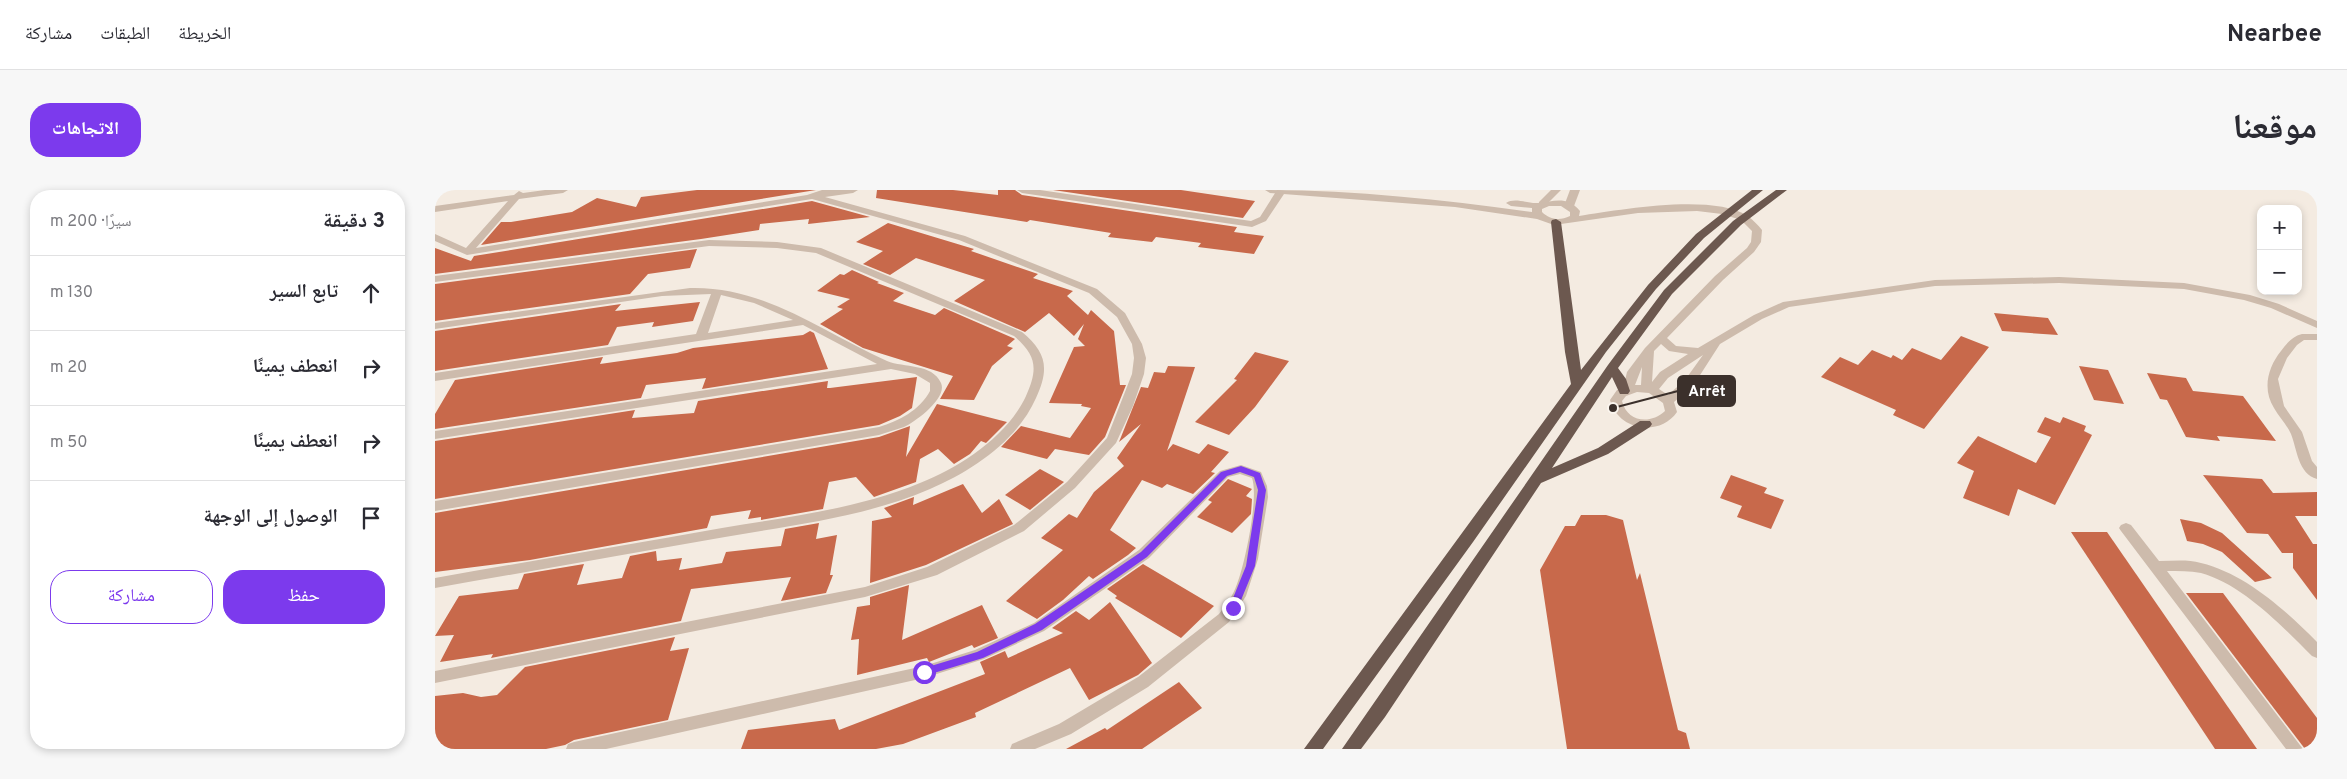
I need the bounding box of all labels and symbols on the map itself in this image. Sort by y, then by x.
callout: Arrêt [1678,376,1735,406]
text: Arrêt [1688,383,1726,402]
route end [1222,597,1245,620]
route start [913,661,936,684]

